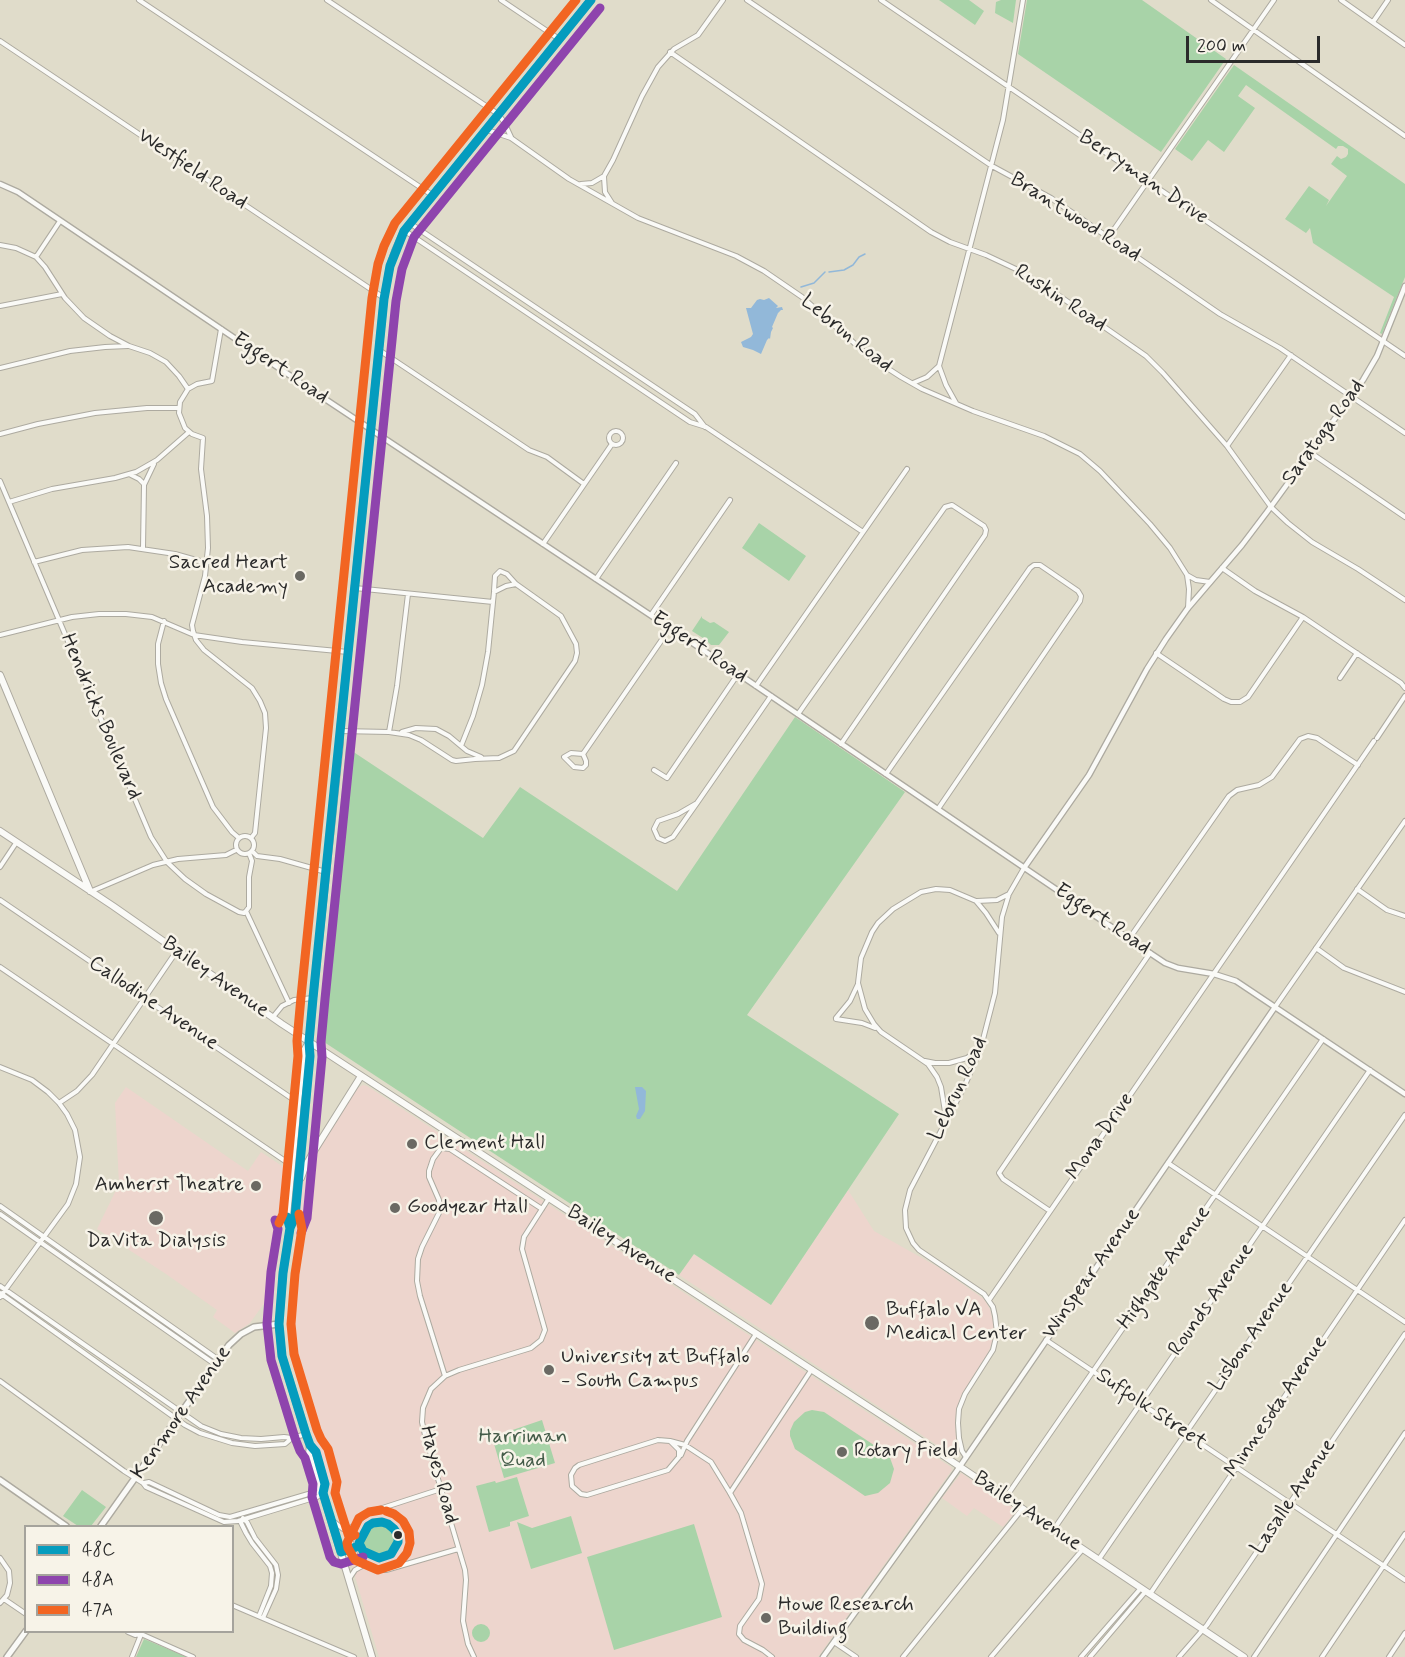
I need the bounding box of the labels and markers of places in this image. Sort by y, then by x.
place label: Sacred Heart Academy [169,551,288,601]
marker: Sacred Heart Academy [293,569,307,583]
place label: Clement Hall [424,1131,545,1157]
marker: Clement Hall [405,1137,419,1151]
place label: Amherst Theatre [95,1173,244,1199]
marker: Amherst Theatre [249,1179,263,1193]
place label: Goodyear Hall [407,1195,527,1221]
marker: Goodyear Hall [388,1201,402,1215]
marker: DaVita Dialysis [147,1209,165,1227]
place label: DaVita Dialysis [86,1229,226,1255]
place label: Buffalo VA Medical Center [886,1298,1027,1348]
marker: Buffalo VA Medical Center [863,1314,881,1332]
place label: University at Buffalo - South Campus [561,1345,750,1395]
marker: University at Buffalo - South Campus [542,1363,556,1377]
place label: Rotary Field [854,1439,958,1465]
marker: Rotary Field [835,1445,849,1459]
unlabelled marker [392,1529,404,1541]
place label: Howe Research Building [778,1593,914,1643]
marker: Howe Research Building [759,1611,773,1625]

